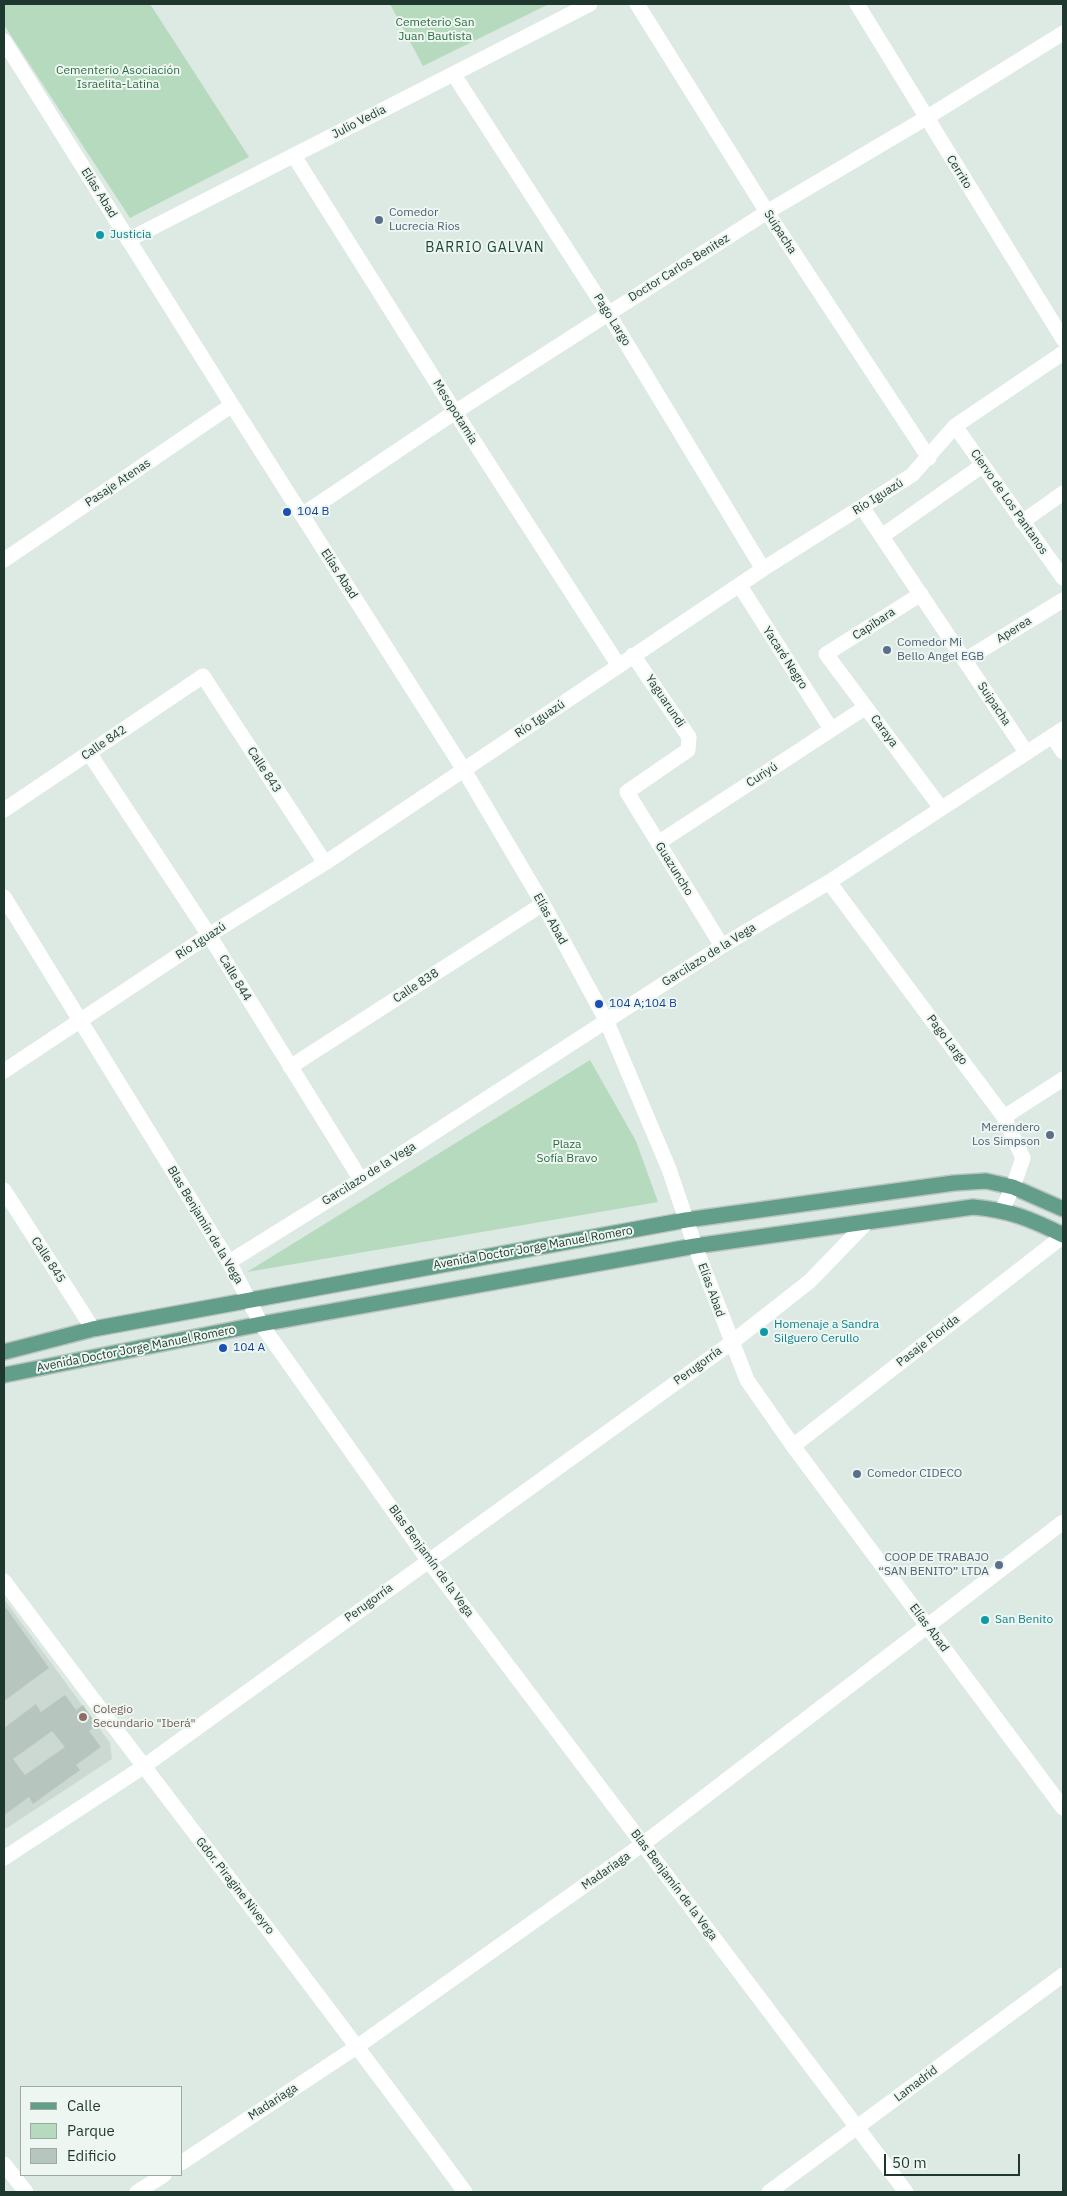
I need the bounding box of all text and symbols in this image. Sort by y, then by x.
park label: Cemeterio San Juan Bautista [395,16,475,44]
park label: Cementerio Asociación Israelita-Latina [56,64,180,92]
street label: Julio Vedia [330,102,388,142]
street label: Cerrito [943,153,975,191]
street label: Elías Abad [78,165,120,221]
place label: Comedor Lucrecia Rios [389,206,460,234]
street label: Suipacha [761,207,799,257]
marker: Comedor Lucrecia Rios [373,214,385,226]
place label: Justicia [110,228,151,242]
marker: Justicia [94,229,106,241]
street label: Doctor Carlos Benitez [626,231,732,305]
district label: BARRIO GALVAN [424,240,546,256]
street label: Pago Largo [590,291,634,349]
street label: Mesopotamia [430,377,480,447]
street label: Ciervo de Los Pantanos [967,447,1051,557]
street label: Pasaje Atenas [83,456,153,510]
street label: Río Iguazú [850,476,906,518]
place label: 104 B [297,505,329,519]
marker: 104 B [281,506,293,518]
street label: Elías Abad [318,546,360,602]
street label: Capibara [850,605,898,643]
street label: Aperea [994,614,1034,646]
street label: Yacaré Negro [759,624,811,692]
place label: Comedor Mi Bello Angel EGB [897,636,984,664]
marker: Comedor Mi Bello Angel EGB [881,644,893,656]
street label: Yaguarundi [642,672,688,730]
street label: Suipacha [974,679,1014,729]
street label: Río Iguazú [512,697,568,741]
street label: Caraya [867,712,901,750]
street label: Calle 842 [79,723,129,763]
street label: Calle 843 [244,745,284,795]
street label: Curiyú [744,760,780,790]
street label: Guazuncho [652,840,696,898]
street label: Elías Abad [530,891,570,947]
street label: Río Iguazú [173,919,229,963]
street label: Garcilazo de la Vega [659,920,759,990]
street label: Calle 844 [216,952,254,1004]
street label: Calle 838 [391,966,441,1006]
place label: 104 A;104 B [609,997,677,1011]
marker: 104 A;104 B [593,998,605,1010]
street label: Pago Largo [924,1012,970,1068]
place label: Merendero Los Simpson [972,1121,1040,1149]
marker: Merendero Los Simpson [1044,1129,1056,1141]
park label: Plaza Sofía Bravo [537,1138,597,1166]
street label: Garcilazo de la Vega [319,1139,419,1209]
street label: Blas Benjamín de la Vega [164,1163,246,1287]
street label: Avenida Doctor Jorge Manuel Romero [432,1223,634,1273]
street label: Calle 845 [28,1235,68,1285]
street label: Elías Abad [695,1261,727,1319]
street label: Pasaje Florida [894,1312,962,1370]
place label: Homenaje a Sandra Silguero Cerullo [774,1318,879,1346]
street label: Avenida Doctor Jorge Manuel Romero [35,1323,237,1375]
marker: Homenaje a Sandra Silguero Cerullo [758,1326,770,1338]
place label: 104 A [233,1341,265,1355]
marker: 104 A [217,1342,229,1354]
street label: Perugorría [671,1344,725,1388]
place label: Comedor CIDECO [867,1467,962,1481]
marker: Comedor CIDECO [851,1468,863,1480]
street label: Blas Benjamín de la Vega [385,1502,477,1620]
place label: COOP DE TRABAJO “SAN BENITO” LTDA [878,1551,989,1579]
marker: COOP DE TRABAJO “SAN BENITO” LTDA [993,1559,1005,1571]
street label: Perugorría [342,1581,396,1625]
street label: Elías Abad [906,1601,952,1655]
place label: San Benito [995,1613,1053,1627]
marker: San Benito [979,1614,991,1626]
place label: Colegio Secundario "Iberá" [93,1703,196,1731]
marker: Colegio Secundario "Iberá" [77,1711,89,1723]
street label: Blas Benjamín de la Vega [628,1827,720,1943]
street label: Gdor. Piragine Niveyro [193,1835,277,1937]
street label: Madariaga [579,1849,633,1893]
street label: Lamadrid [891,2063,941,2105]
street label: Madariaga [246,2081,300,2123]
legend [20,2086,182,2176]
text: Calle [67,2096,101,2115]
text: Parque [67,2121,115,2140]
scale bar [887,2144,1023,2176]
text: Edificio [67,2146,116,2165]
text: 50 m [892,2153,927,2172]

